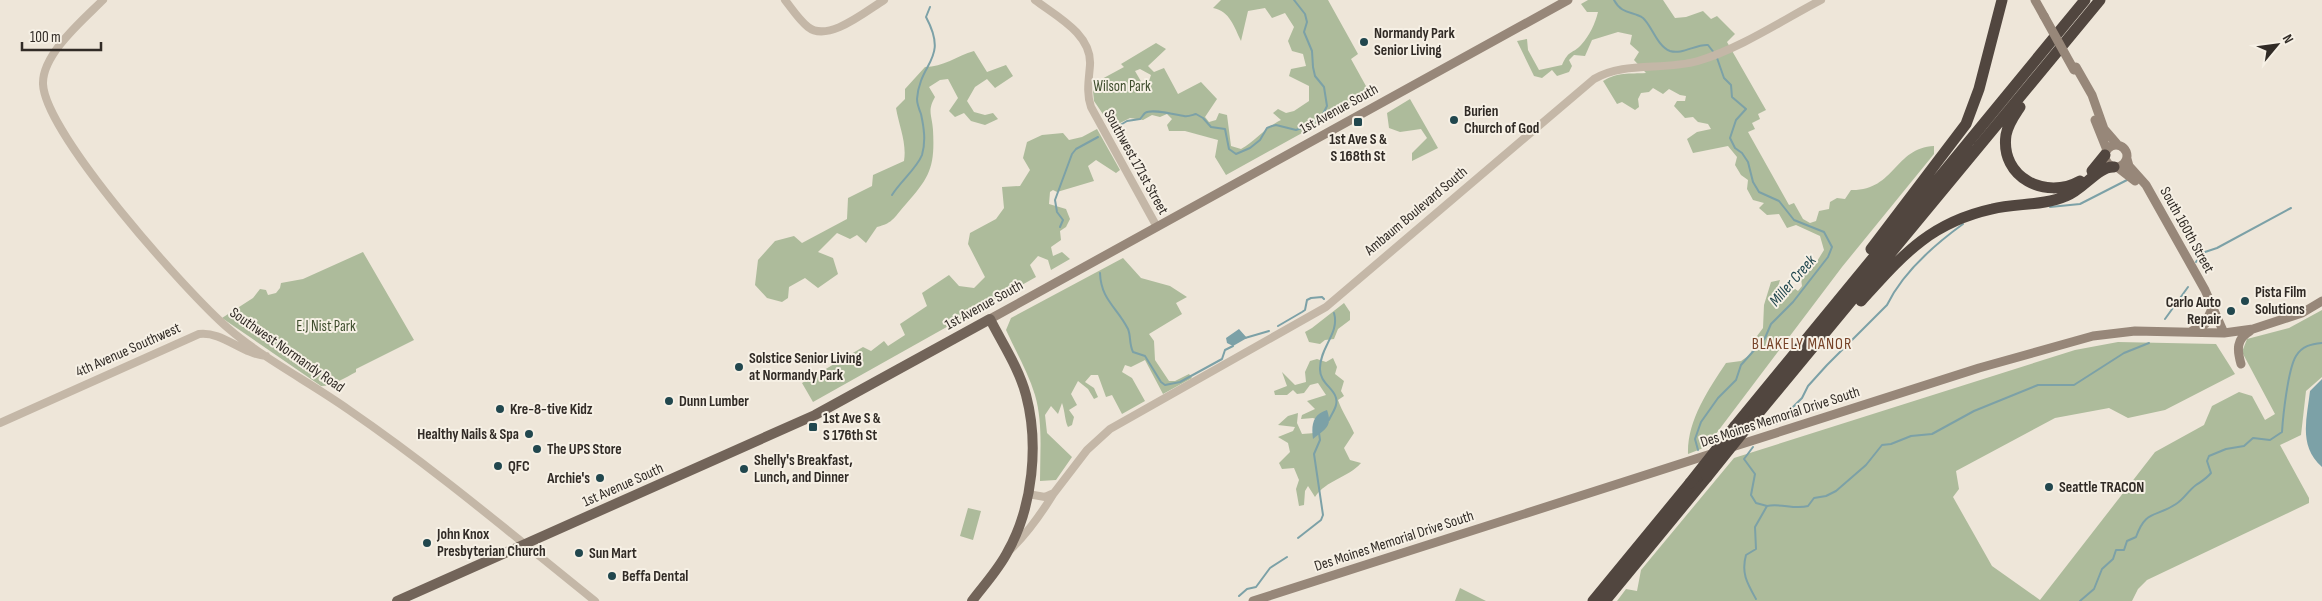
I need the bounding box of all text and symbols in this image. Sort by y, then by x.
scale bar [22,20,101,52]
north arrow [2252,20,2302,70]
place label: Normandy Park Senior Living [1374,24,1455,60]
text: 100 m [30,28,61,47]
text: N [2279,32,2297,46]
marker: Normandy Park Senior Living [1358,36,1370,48]
park label: Wilson Park [1093,77,1151,96]
street label: 1st Avenue South [1297,80,1381,138]
place label: Burien Church of God [1464,102,1539,138]
street label: Southwest 171st Street [1099,106,1173,218]
marker: Burien Church of God [1448,114,1460,126]
marker: 1st Ave S & S 168th St [1352,116,1364,128]
place label: 1st Ave S & S 168th St [1329,130,1387,166]
street label: Ambaum Boulevard South [1360,162,1471,260]
street label: South 160th Street [2155,183,2219,277]
water label: Miller Creek [1766,251,1821,310]
street label: 1st Avenue South [942,276,1026,334]
place label: Pista Film Solutions [2255,283,2306,319]
place label: Carlo Auto Repair [2166,293,2221,329]
marker: Pista Film Solutions [2239,295,2251,307]
street label: Southwest Normandy Road [226,303,348,397]
marker: Carlo Auto Repair [2225,305,2237,317]
park label: E.J Nist Park [296,317,356,336]
street label: 4th Avenue Southwest [73,318,184,382]
district label: BLAKELY MANOR [1752,335,1852,354]
place label: Solstice Senior Living at Normandy Park [749,349,862,385]
marker: Solstice Senior Living at Normandy Park [733,361,745,373]
street label: Des Moines Memorial Drive South [1698,382,1862,452]
place label: Dunn Lumber [679,392,749,411]
marker: Dunn Lumber [663,395,675,407]
place label: Kre-8-tive Kidz [510,400,593,419]
marker: Kre-8-tive Kidz [494,403,506,415]
place label: 1st Ave S & S 176th St [823,409,881,445]
marker: 1st Ave S & S 176th St [807,421,819,433]
place label: Healthy Nails & Spa [417,425,519,444]
marker: Healthy Nails & Spa [523,428,535,440]
place label: The UPS Store [547,440,622,459]
marker: The UPS Store [531,443,543,455]
place label: Shelly's Breakfast, Lunch, and Dinner [754,451,853,487]
place label: QFC [508,457,530,476]
street label: 1st Avenue South [580,459,666,511]
marker: QFC [492,460,504,472]
marker: Shelly's Breakfast, Lunch, and Dinner [738,463,750,475]
place label: Archie's [546,469,590,488]
marker: Archie's [594,472,606,484]
place label: Seattle TRACON [2059,478,2144,497]
marker: Seattle TRACON [2043,481,2055,493]
street label: Des Moines Memorial Drive South [1312,506,1476,576]
place label: John Knox Presbyterian Church [436,525,546,561]
marker: John Knox Presbyterian Church [421,537,433,549]
place label: Sun Mart [589,544,637,563]
marker: Sun Mart [573,547,585,559]
place label: Beffa Dental [622,567,688,586]
marker: Beffa Dental [606,570,618,582]

